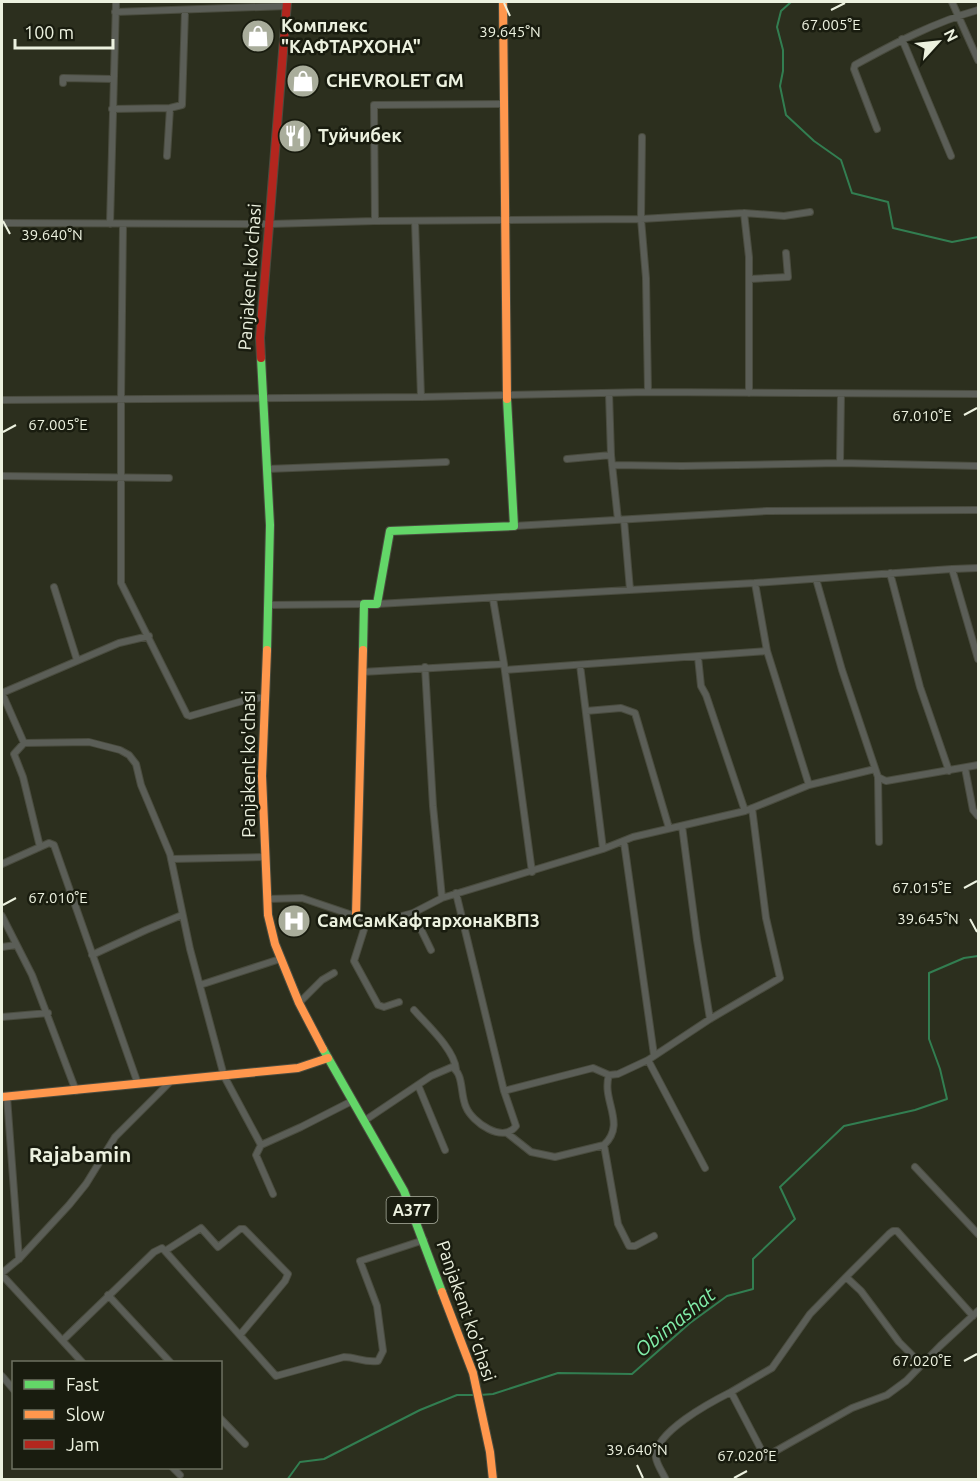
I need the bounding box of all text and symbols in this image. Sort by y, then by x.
scale bar [15,12,112,50]
north arrow [908,12,968,72]
place label: Комплекс "КАФТАРХОНА" [281,15,421,56]
text: 67.005°E [801,16,861,33]
shop icon: Комплекс "КАФТАРХОНА" [240,18,276,54]
text: 100 m [24,22,74,42]
text: 39.645°N [479,23,541,40]
text: N [941,26,962,45]
shop icon: CHEVROLET GM [285,63,321,99]
place label: CHEVROLET GM [326,70,464,90]
restaurant icon: Туйчибек [277,118,313,154]
place label: Туйчибек [318,125,402,145]
street label: Panjakent ko'chasi [234,203,264,351]
text: 39.640°N [21,226,83,243]
text: 67.010°E [892,407,952,424]
text: 67.005°E [28,416,88,433]
street label: Panjakent ko'chasi [238,690,258,838]
text: 67.015°E [892,879,952,896]
text: 67.010°E [28,889,88,906]
hospital icon: СамСамКафтархонаКВП3 [276,903,312,939]
place label: СамСамКафтархонаКВП3 [317,910,540,930]
text: 39.645°N [897,910,959,927]
district label: Rajabamin [29,1142,131,1166]
road number: A377 [386,1197,438,1223]
street label: Panjakent ko'chasi [434,1238,500,1384]
water label: Obimashat [630,1282,720,1361]
text: 67.020°E [892,1352,952,1369]
legend [12,1361,222,1469]
text: Fast [66,1374,99,1394]
text: Slow [66,1404,105,1424]
text: Jam [66,1434,100,1454]
text: 39.640°N [606,1441,668,1458]
text: 67.020°E [717,1447,777,1464]

